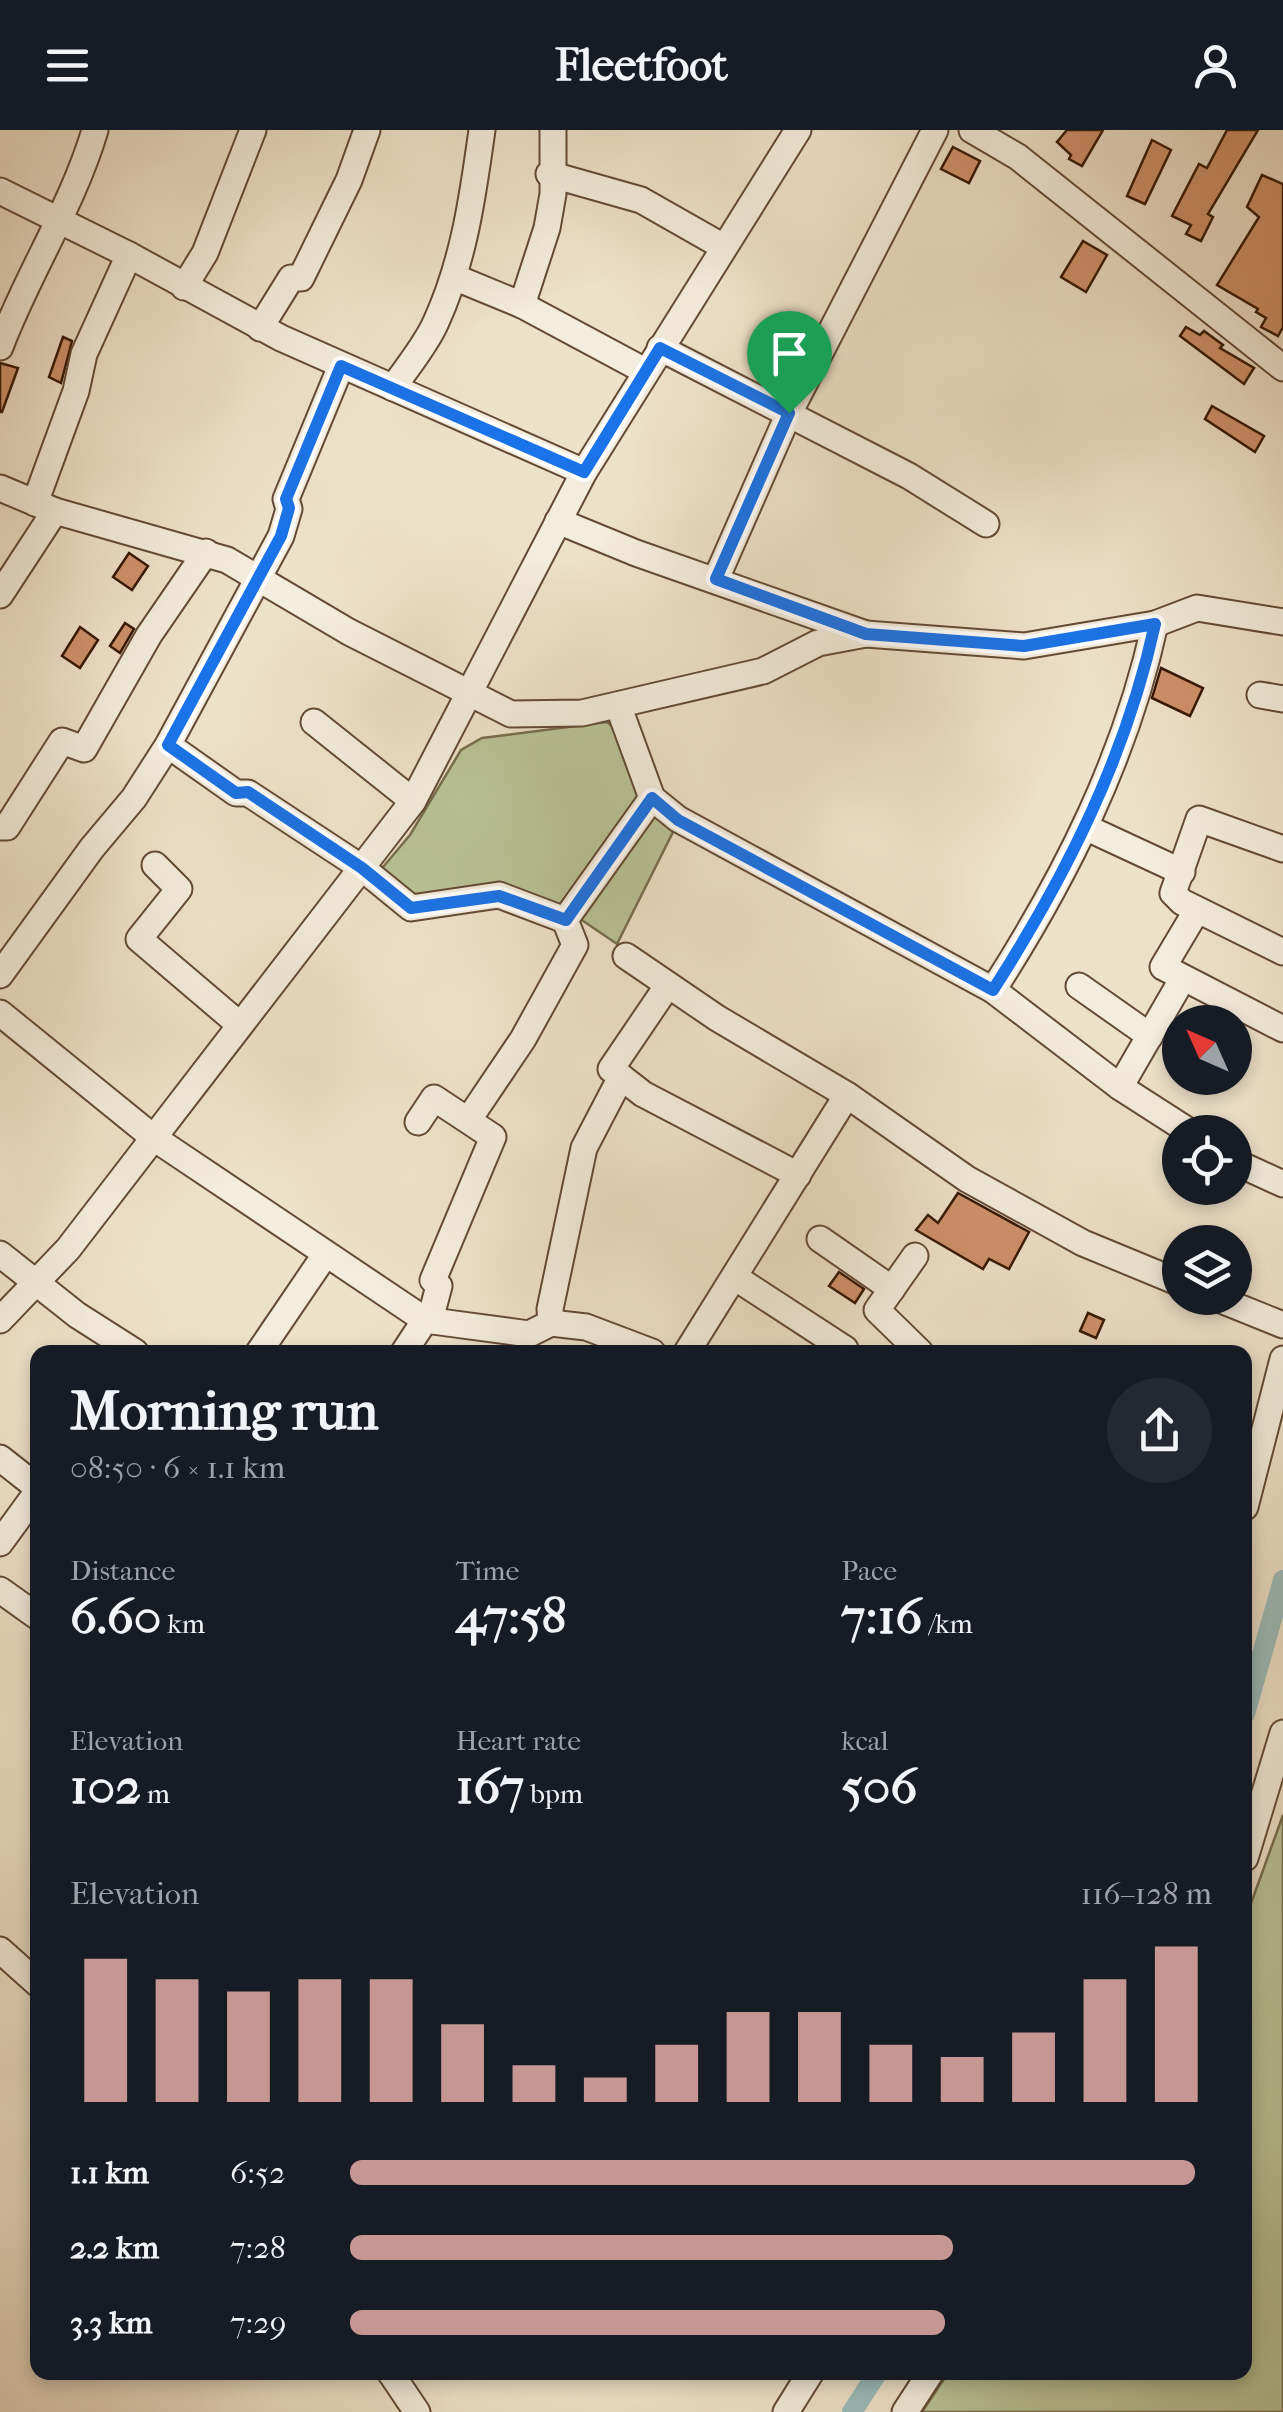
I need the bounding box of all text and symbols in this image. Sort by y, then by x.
icon: menu [40,38,95,93]
icon: person [1188,38,1243,93]
text: Fleetfoot [555,39,728,92]
pin [747,311,832,414]
icon: arrive [762,326,817,381]
north arrow [1162,1005,1252,1095]
map controls [1162,1005,1252,1315]
button: locate [1162,1115,1252,1205]
button: layers [1162,1225,1252,1315]
button: share [1107,1378,1212,1483]
text: Morning run [70,1379,378,1443]
text: 08:50 · 6 × 1.1 km [70,1449,285,1486]
text: Distance [70,1554,175,1587]
text: Time [456,1554,519,1587]
text: Pace [841,1554,897,1587]
text: 6.60 [70,1587,161,1646]
text: 47:58 [456,1587,567,1646]
text: 7:16 [841,1587,922,1646]
text: km [161,1607,205,1640]
text: /km [922,1607,973,1640]
text: Elevation [70,1724,183,1757]
text: Heart rate [456,1724,581,1757]
text: kcal [841,1724,888,1757]
text: 102 [70,1757,141,1816]
text: 167 [456,1757,524,1816]
text: 506 [841,1757,917,1816]
text: m [141,1777,170,1810]
text: bpm [524,1777,583,1810]
text: Elevation [70,1875,199,1912]
text: 116–128 m [1081,1875,1212,1912]
text: 1.1 km [70,2154,149,2191]
text: 6:52 [230,2154,285,2191]
text: 2.2 km [70,2229,159,2266]
text: 7:28 [230,2229,286,2266]
text: 3.3 km [70,2304,152,2341]
text: 7:29 [230,2304,286,2341]

